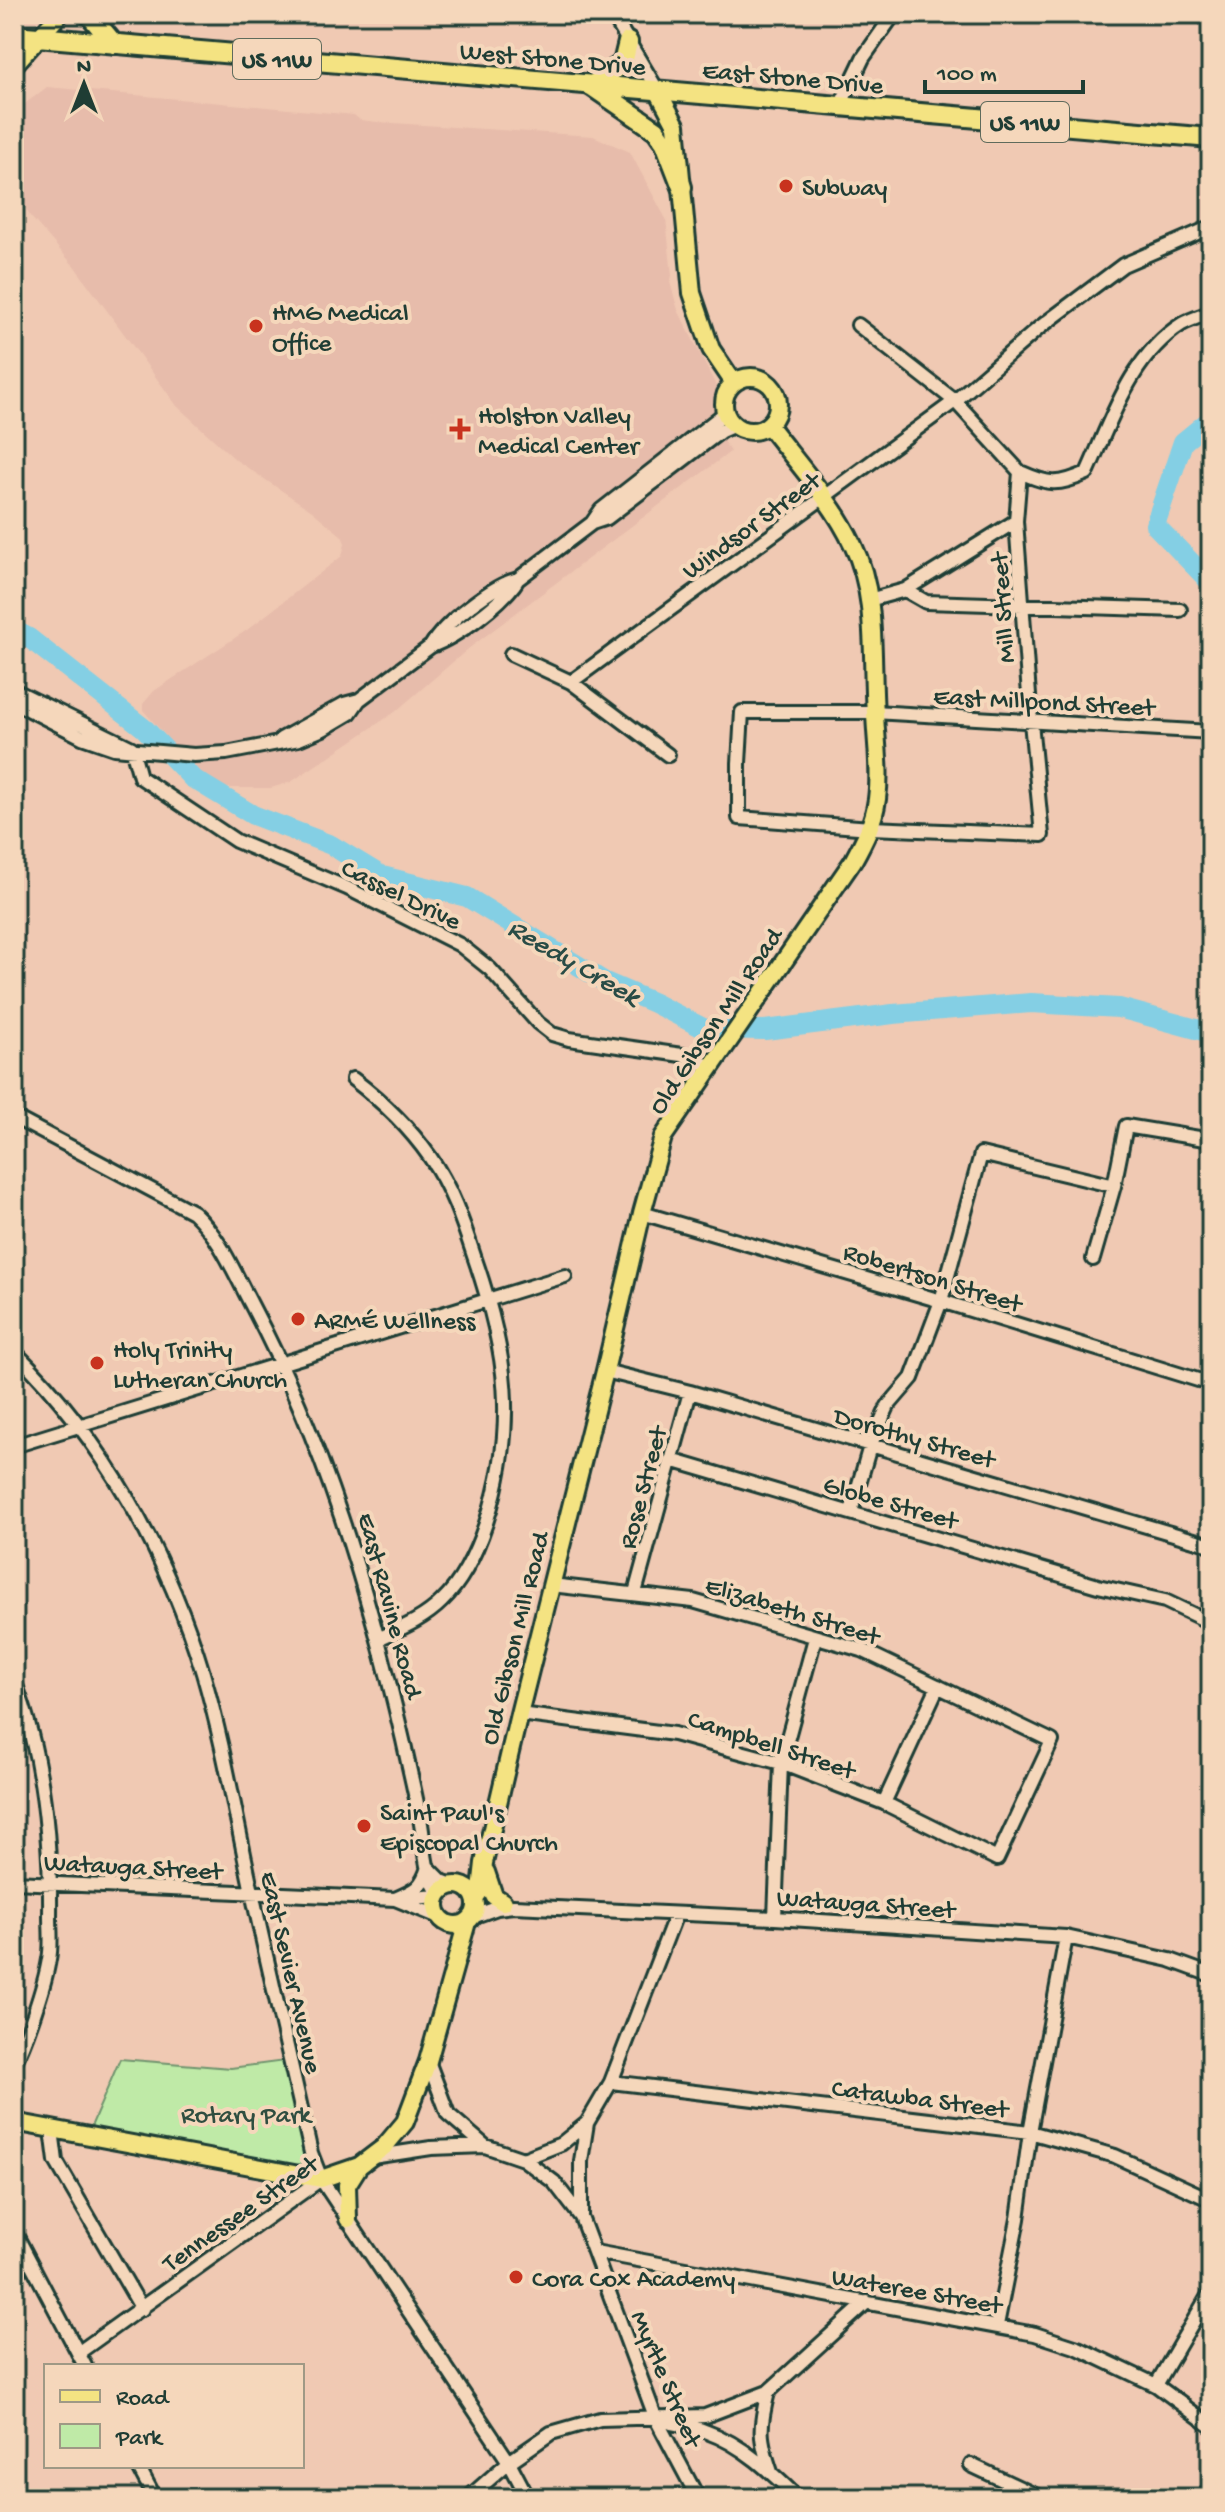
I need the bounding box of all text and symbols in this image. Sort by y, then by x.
street label: West Stone Drive [458,38,647,85]
road number: US 11W [233,39,321,79]
north arrow [44,44,124,124]
scale bar [925,44,1083,94]
text: N [77,55,91,81]
street label: East Stone Drive [701,57,885,104]
text: 100 m [936,61,997,90]
road number: US 11W [981,102,1069,142]
place label: Subway [802,175,888,206]
marker: Subway [777,177,795,195]
place label: HMG Medical Office [272,300,409,361]
marker: HMG Medical Office [247,317,265,335]
place label: Holston Valley Medical Center [478,403,641,464]
marker: Holston Valley Medical Center [449,418,471,440]
street label: Windsor Street [678,466,830,588]
street label: Mill Street [986,549,1025,664]
street label: East Millpond Street [932,683,1158,726]
street label: Cassel Drive [335,855,466,940]
water label: Reedy Creek [501,913,647,1016]
street label: Old Gibson Mill Road [644,922,793,1122]
street label: Robertson Street [839,1238,1027,1323]
place label: ARMÉ Wellness [314,1308,477,1339]
marker: ARMÉ Wellness [289,1310,307,1328]
place label: Holy Trinity Lutheran Church [113,1337,287,1398]
marker: Holy Trinity Lutheran Church [88,1354,106,1372]
street label: Dorothy Street [828,1402,1000,1479]
street label: Rose Street [614,1421,677,1553]
street label: Globe Street [819,1471,963,1540]
street label: East Ravine Road [348,1510,428,1704]
street label: Old Gibson Mill Road [476,1528,559,1749]
street label: Elizabeth Street [701,1572,885,1655]
street label: Campbell Street [683,1706,860,1790]
place label: Saint Paul's Episcopal Church [380,1800,558,1861]
marker: Saint Paul's Episcopal Church [355,1817,373,1835]
street label: Watauga Street [43,1849,225,1890]
street label: East Sevier Avenue [250,1869,327,2078]
street label: Watauga Street [776,1885,958,1928]
street label: Catawba Street [830,2075,1012,2128]
park label: Rotary Park [181,2102,313,2133]
street label: Tennessee Street [156,2149,327,2282]
street label: Wateree Street [829,2263,1006,2324]
place label: Cora Cox Academy [532,2266,736,2297]
marker: Cora Cox Academy [507,2268,525,2286]
street label: Myrtle Street [621,2307,707,2455]
legend [44,2364,304,2468]
text: Road [116,2385,170,2414]
text: Park [115,2425,164,2454]

